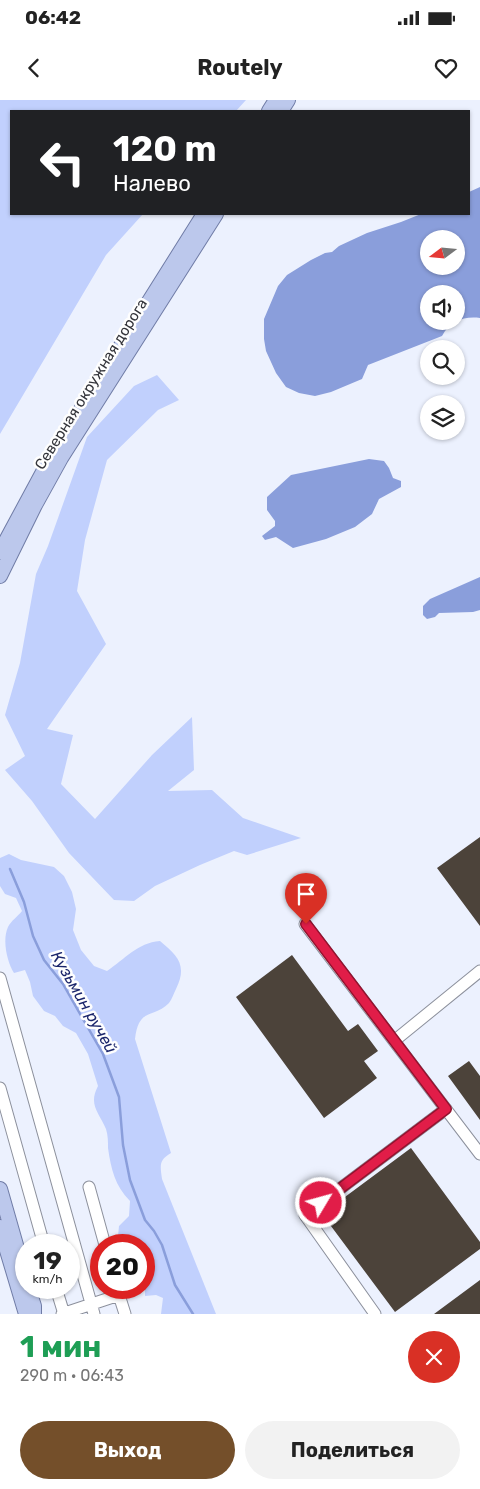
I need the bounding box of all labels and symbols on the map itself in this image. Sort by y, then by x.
north arrow [420,230,465,275]
street label: Северная окружная дорога [31,295,151,473]
pin [285,873,327,924]
water label: Кузьмин ручей [47,948,121,1057]
position arrow [294,1176,346,1228]
speed limit sign: 20 [90,1234,155,1299]

